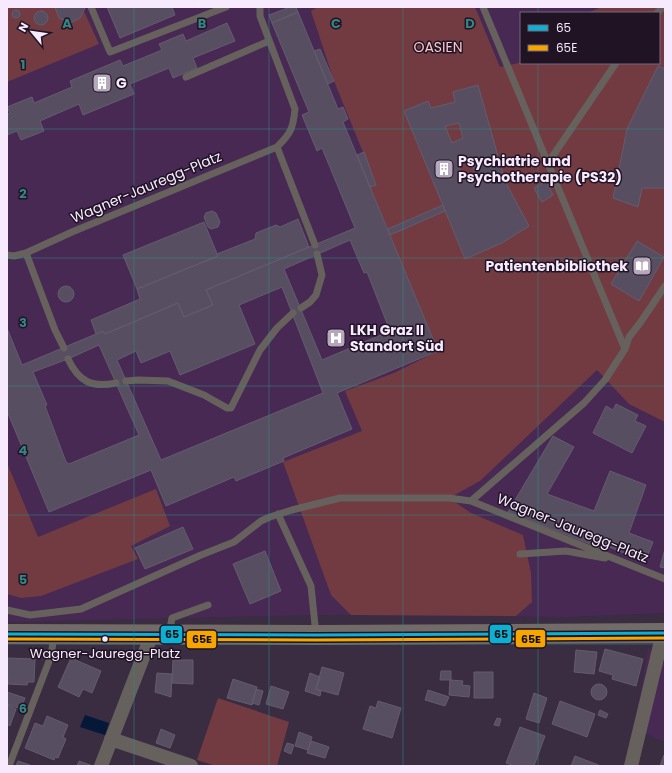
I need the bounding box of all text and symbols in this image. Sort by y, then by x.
north arrow [12,12,52,52]
legend [520,12,660,64]
text: A [62,14,72,33]
text: B [198,14,207,33]
text: C [331,14,341,33]
text: D [465,14,475,33]
text: 65 [556,19,571,36]
text: N [14,20,32,35]
park label: OASIEN [413,37,463,57]
text: 65E [556,39,577,56]
text: 1 [21,55,25,74]
building icon: G [91,72,113,94]
place label: G [116,73,127,93]
street label: Wagner-Jauregg-Platz [68,146,224,228]
place label: Psychiatrie und Psychotherapie (PS32) [458,151,622,187]
building icon: Psychiatrie und Psychotherapie (PS32) [433,158,455,180]
text: 2 [19,184,27,203]
library icon: Patientenbibliothek [631,255,653,277]
place label: Patientenbibliothek [485,256,628,276]
text: 3 [19,313,27,332]
place label: LKH Graz II Standort Süd [350,320,444,356]
hospital icon: LKH Graz II Standort Süd [325,327,347,349]
text: 4 [19,441,28,460]
street label: Wagner-Jauregg-Platz [494,488,652,568]
text: 5 [19,570,27,589]
line badge: 65 [489,624,512,644]
line badge: 65 [160,625,183,644]
text: 65 [165,626,179,642]
text: 65 [494,626,508,642]
line badge: 65E [515,629,546,648]
line badge: 65E [186,630,217,649]
text: 65E [192,631,212,647]
text: 65E [521,631,541,647]
marker: Wagner-Jauregg-Platz [100,634,110,644]
place label: Wagner-Jauregg-Platz [30,644,180,663]
text: 6 [19,699,27,718]

